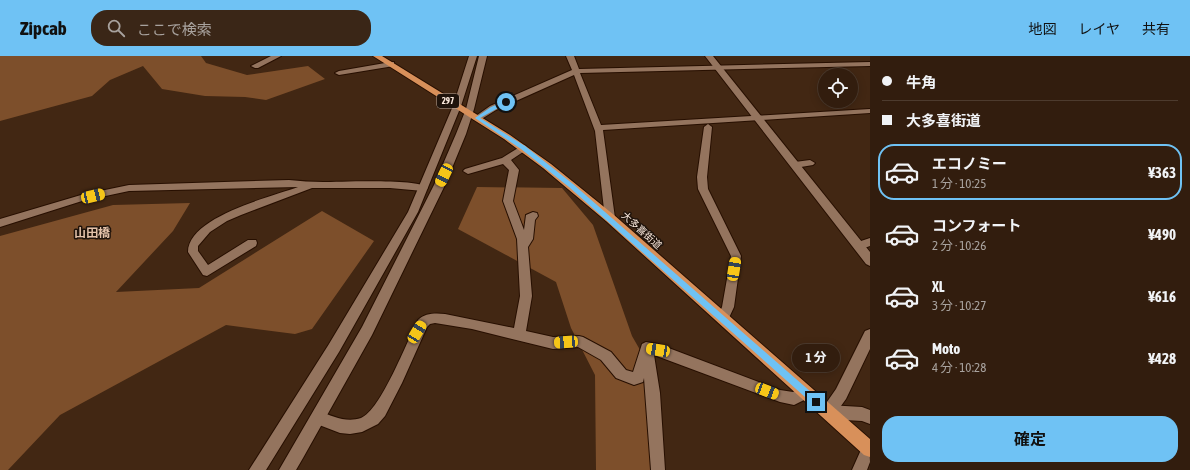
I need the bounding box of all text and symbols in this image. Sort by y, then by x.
search box [91,10,371,46]
text: Zipcab [20,17,67,39]
icon: search [105,17,127,39]
text: ここで検索 [137,21,212,38]
text: 地図 [1028,21,1056,37]
text: レイヤ [1078,21,1120,37]
text: 共有 [1142,21,1170,37]
map controls [818,68,858,108]
button: locate [818,68,858,108]
text: 牛角 [906,74,936,91]
route start [497,93,515,111]
road number: 297 [437,94,459,108]
text: 大多喜街道 [906,112,981,129]
icon: car [884,154,920,190]
text: エコノミー [932,155,1007,172]
car [433,162,455,188]
text: ¥363 [1148,164,1176,181]
text: 1 分 · 10:25 [932,176,986,191]
car [80,187,106,205]
street label: 大多喜街道 [619,210,664,251]
icon: car [884,216,920,252]
text: コンフォート [932,217,1022,234]
district label: 山田橋 [74,226,111,240]
text: ¥490 [1148,226,1176,243]
text: 2 分 · 10:26 [932,238,986,253]
car [726,256,742,282]
icon: car [884,278,920,314]
text: XL [932,278,945,295]
text: ¥616 [1148,288,1176,305]
text: 3 分 · 10:27 [932,298,986,313]
car [406,319,428,345]
car [554,335,578,349]
icon: car [884,340,920,376]
text: Moto [932,340,960,357]
car [645,342,671,358]
callout: 1 分 [792,344,840,372]
text: 1 分 [806,350,826,365]
text: ¥428 [1148,350,1176,367]
text: 4 分 · 10:28 [932,360,986,375]
car [754,381,780,401]
route end [807,393,825,411]
button: 確定 [882,416,1178,462]

